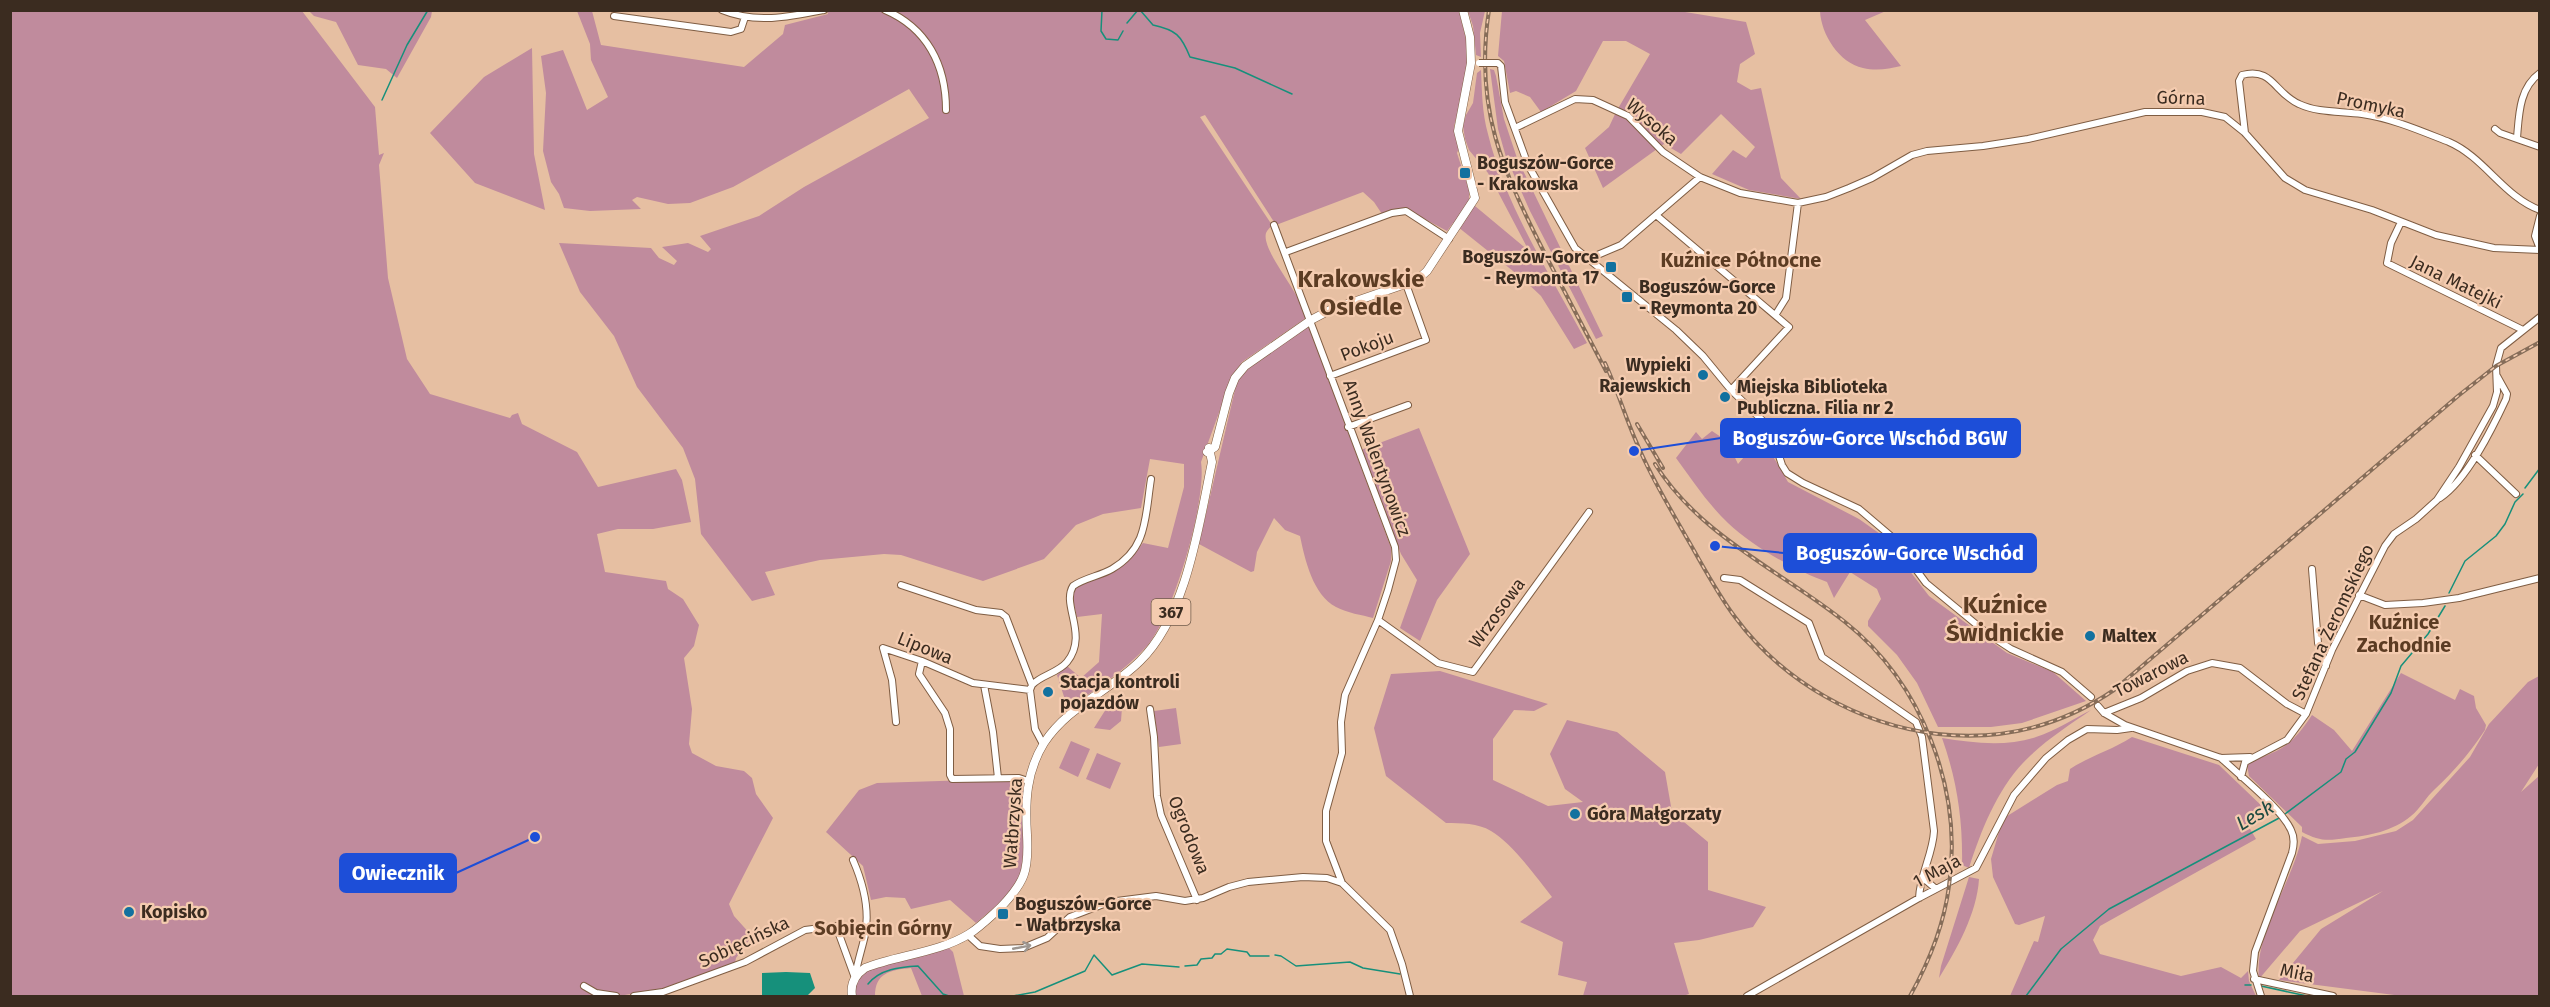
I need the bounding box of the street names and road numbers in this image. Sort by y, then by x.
street label: Górna [2156,86,2206,110]
street label: Promyka [2335,87,2407,123]
street label: Wysoka [1622,94,1682,150]
street label: Jana Matejki [2406,250,2506,314]
street label: Pokoju [1337,326,1397,366]
street label: Anny Walentynowicz [1338,377,1416,539]
street label: Stefana Żeromskiego [2287,540,2379,704]
street label: Wrzosowa [1464,574,1530,652]
road number: 367 [1152,599,1190,625]
street label: Lipowa [894,627,956,669]
street label: Towarowa [2110,646,2192,702]
street label: Wałbrzyska [999,777,1027,869]
street label: Ogrodowa [1163,793,1215,877]
street label: 1 Maja [1909,849,1965,893]
street label: Sobięcińska [695,911,793,973]
street label: Miła [2278,959,2316,987]

